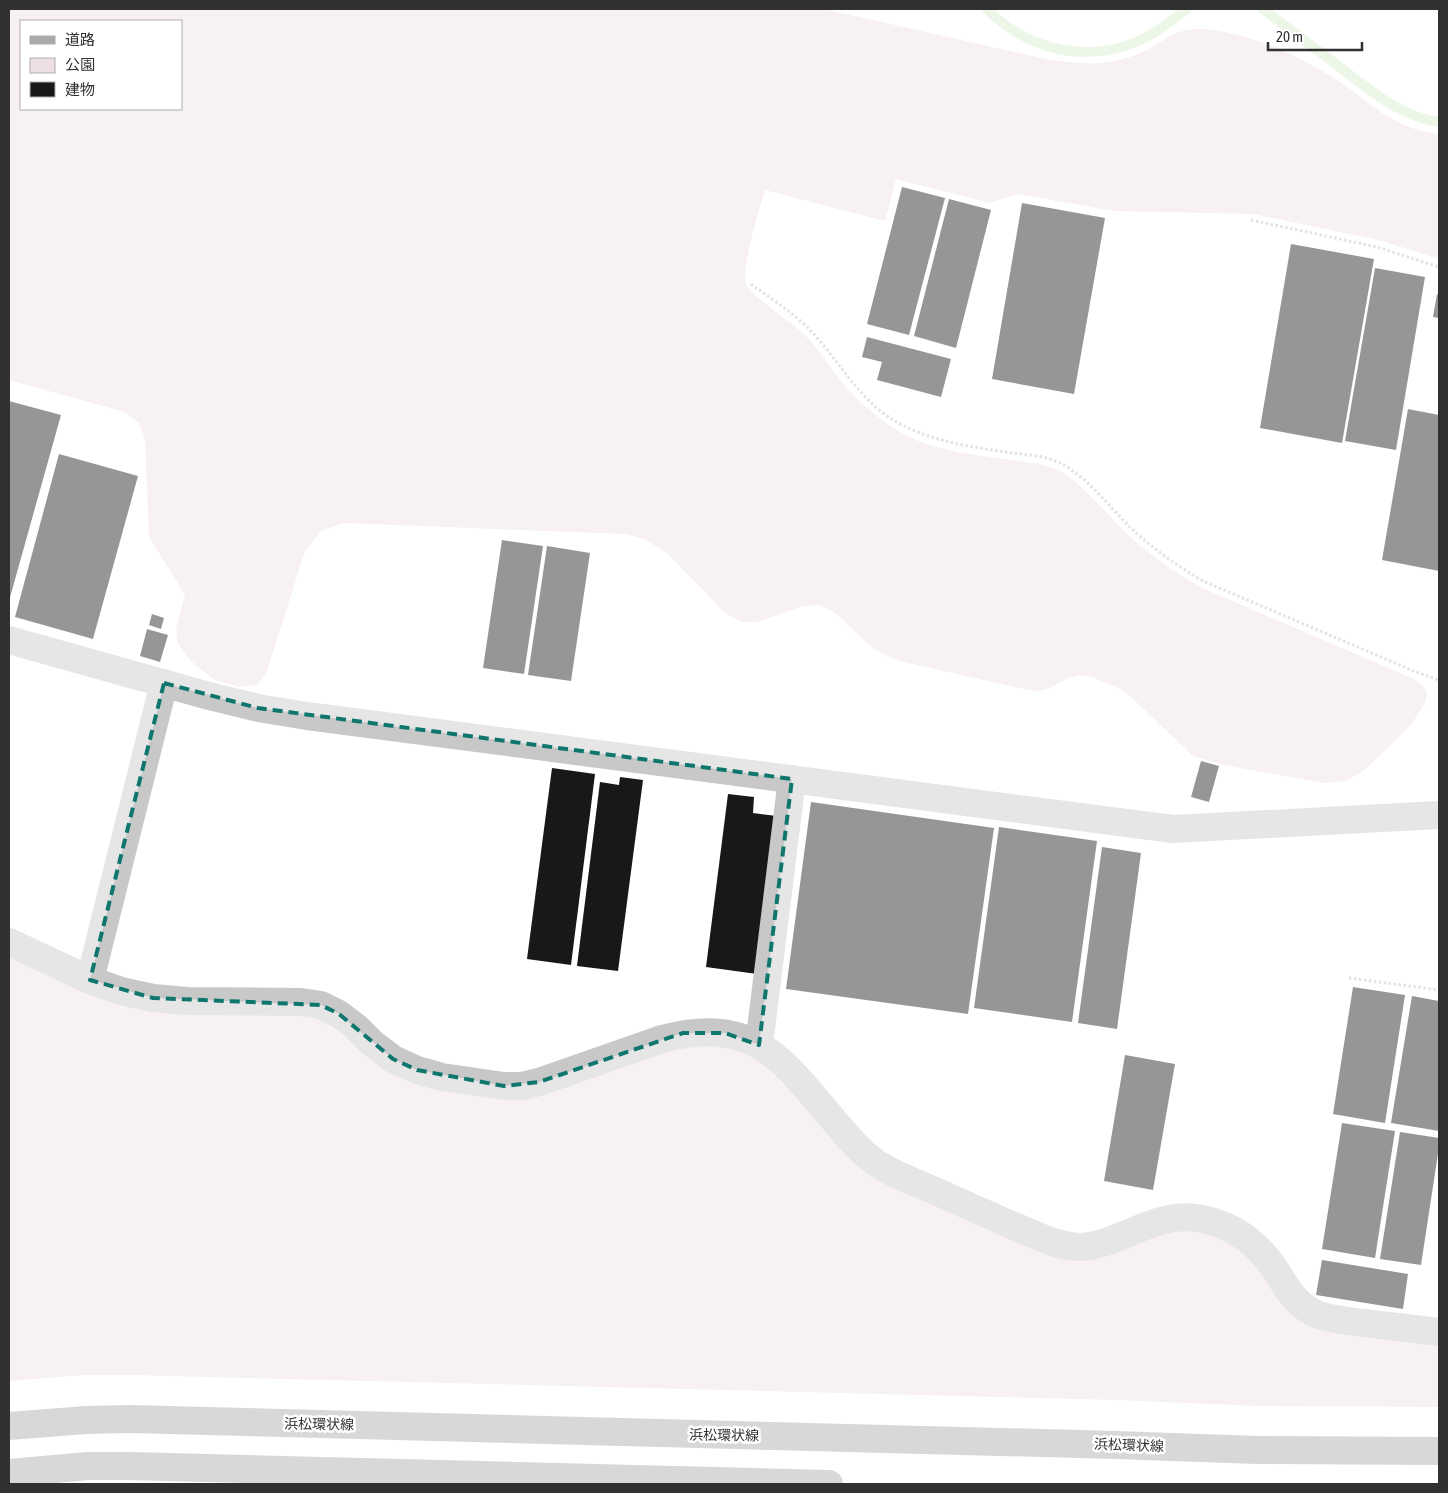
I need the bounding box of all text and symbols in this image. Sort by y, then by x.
legend [20,20,182,110]
scale bar [1268,20,1362,52]
text: 20 m [1276,28,1303,45]
text: 道路 [65,31,95,48]
text: 公園 [65,56,95,73]
text: 建物 [65,81,95,98]
street label: 浜松環状線 [284,1415,354,1433]
street label: 浜松環状線 [689,1426,759,1444]
street label: 浜松環状線 [1094,1436,1164,1454]

